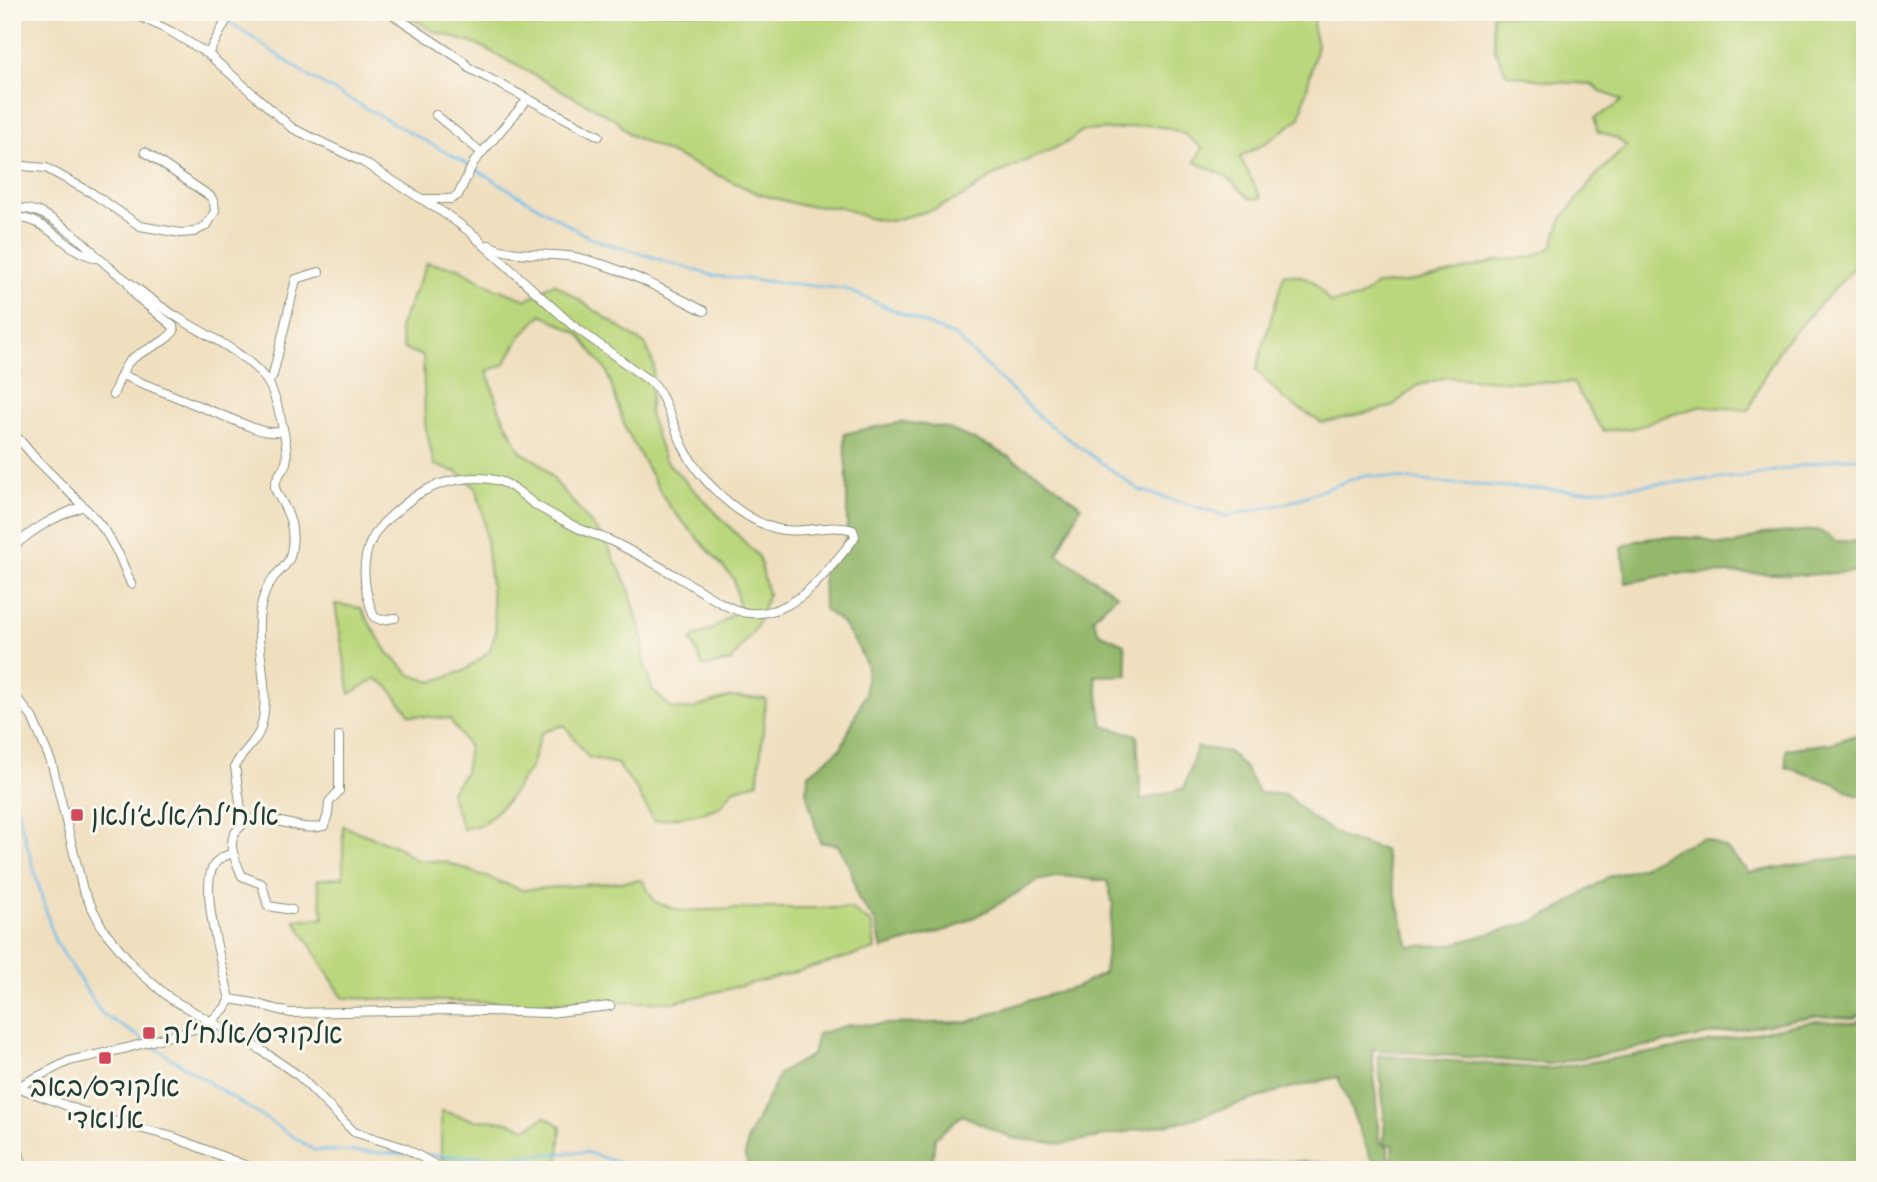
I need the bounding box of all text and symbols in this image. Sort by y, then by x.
place label: אלח׳לה/אלג׳ולאן [91,798,279,833]
marker: אלח׳לה/אלג׳ולאן [69,807,85,823]
place label: אלקודס/אלח׳לה [163,1016,343,1051]
marker: אלקודס/אלח׳לה [141,1025,157,1041]
marker: אלקודס/באב אלואדי [97,1050,113,1066]
place label: אלקודס/באב אלואדי [30,1069,180,1136]

